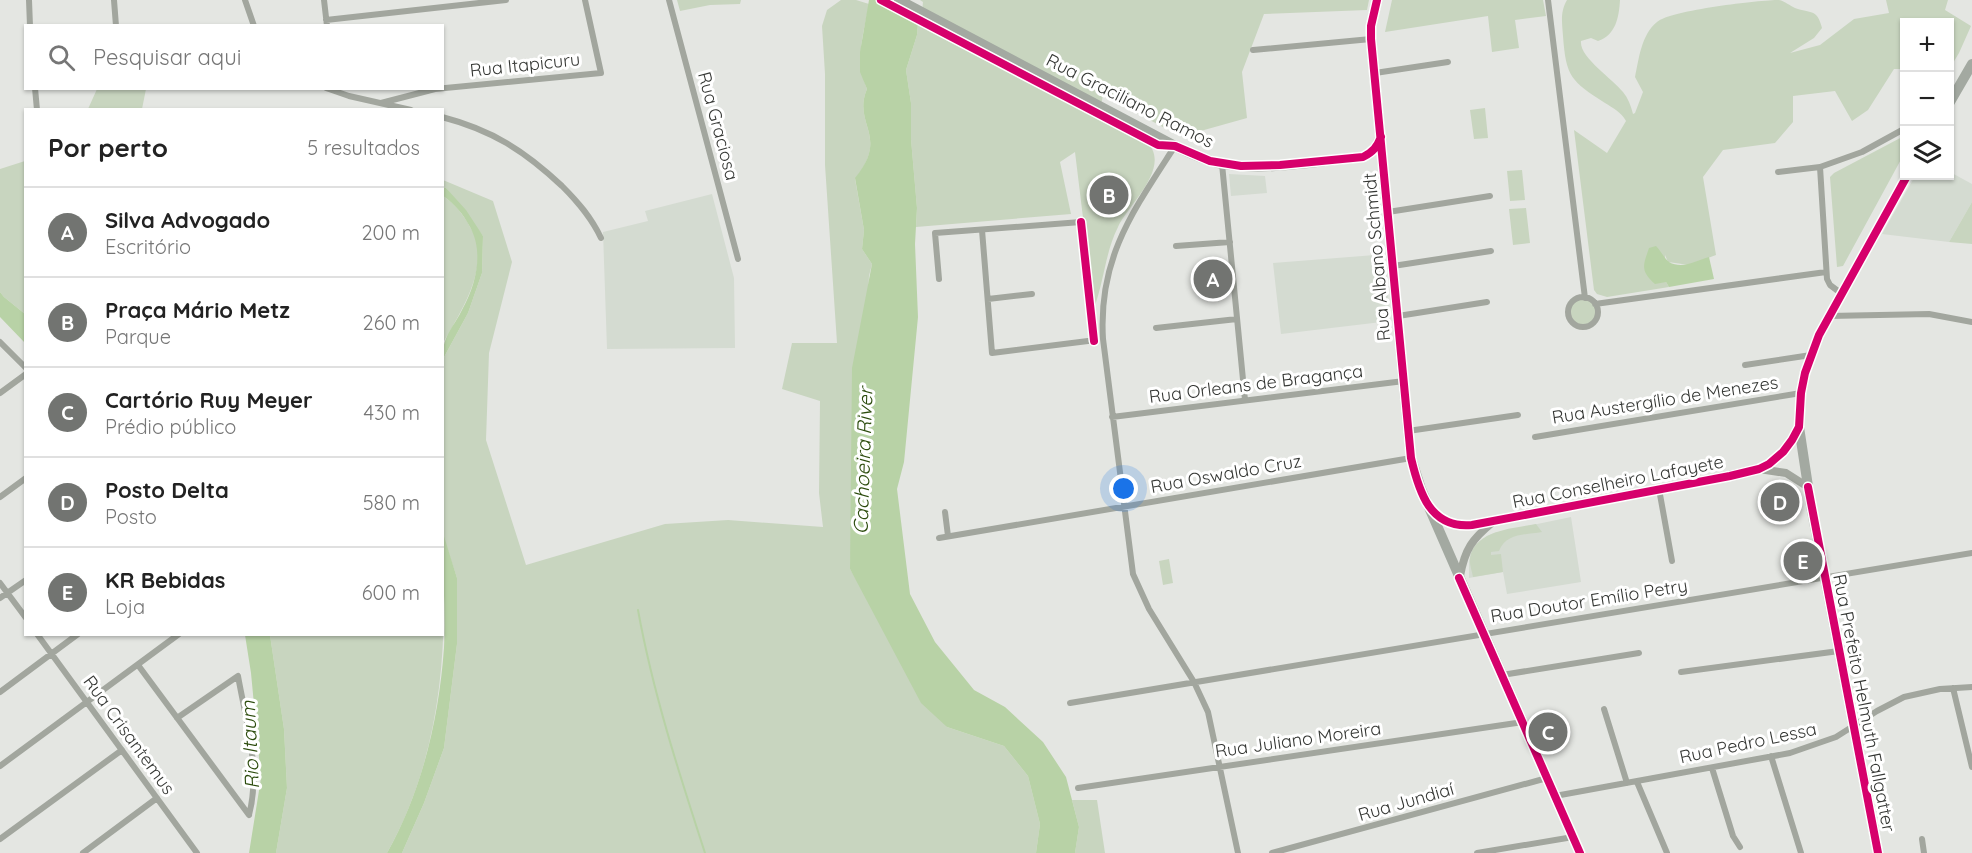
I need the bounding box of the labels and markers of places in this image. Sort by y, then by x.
pin: B [1090,172,1128,218]
pin: A [1194,256,1232,302]
pin: D [1760,480,1800,524]
pin: E [1784,538,1822,584]
pin: C [1528,710,1568,754]

